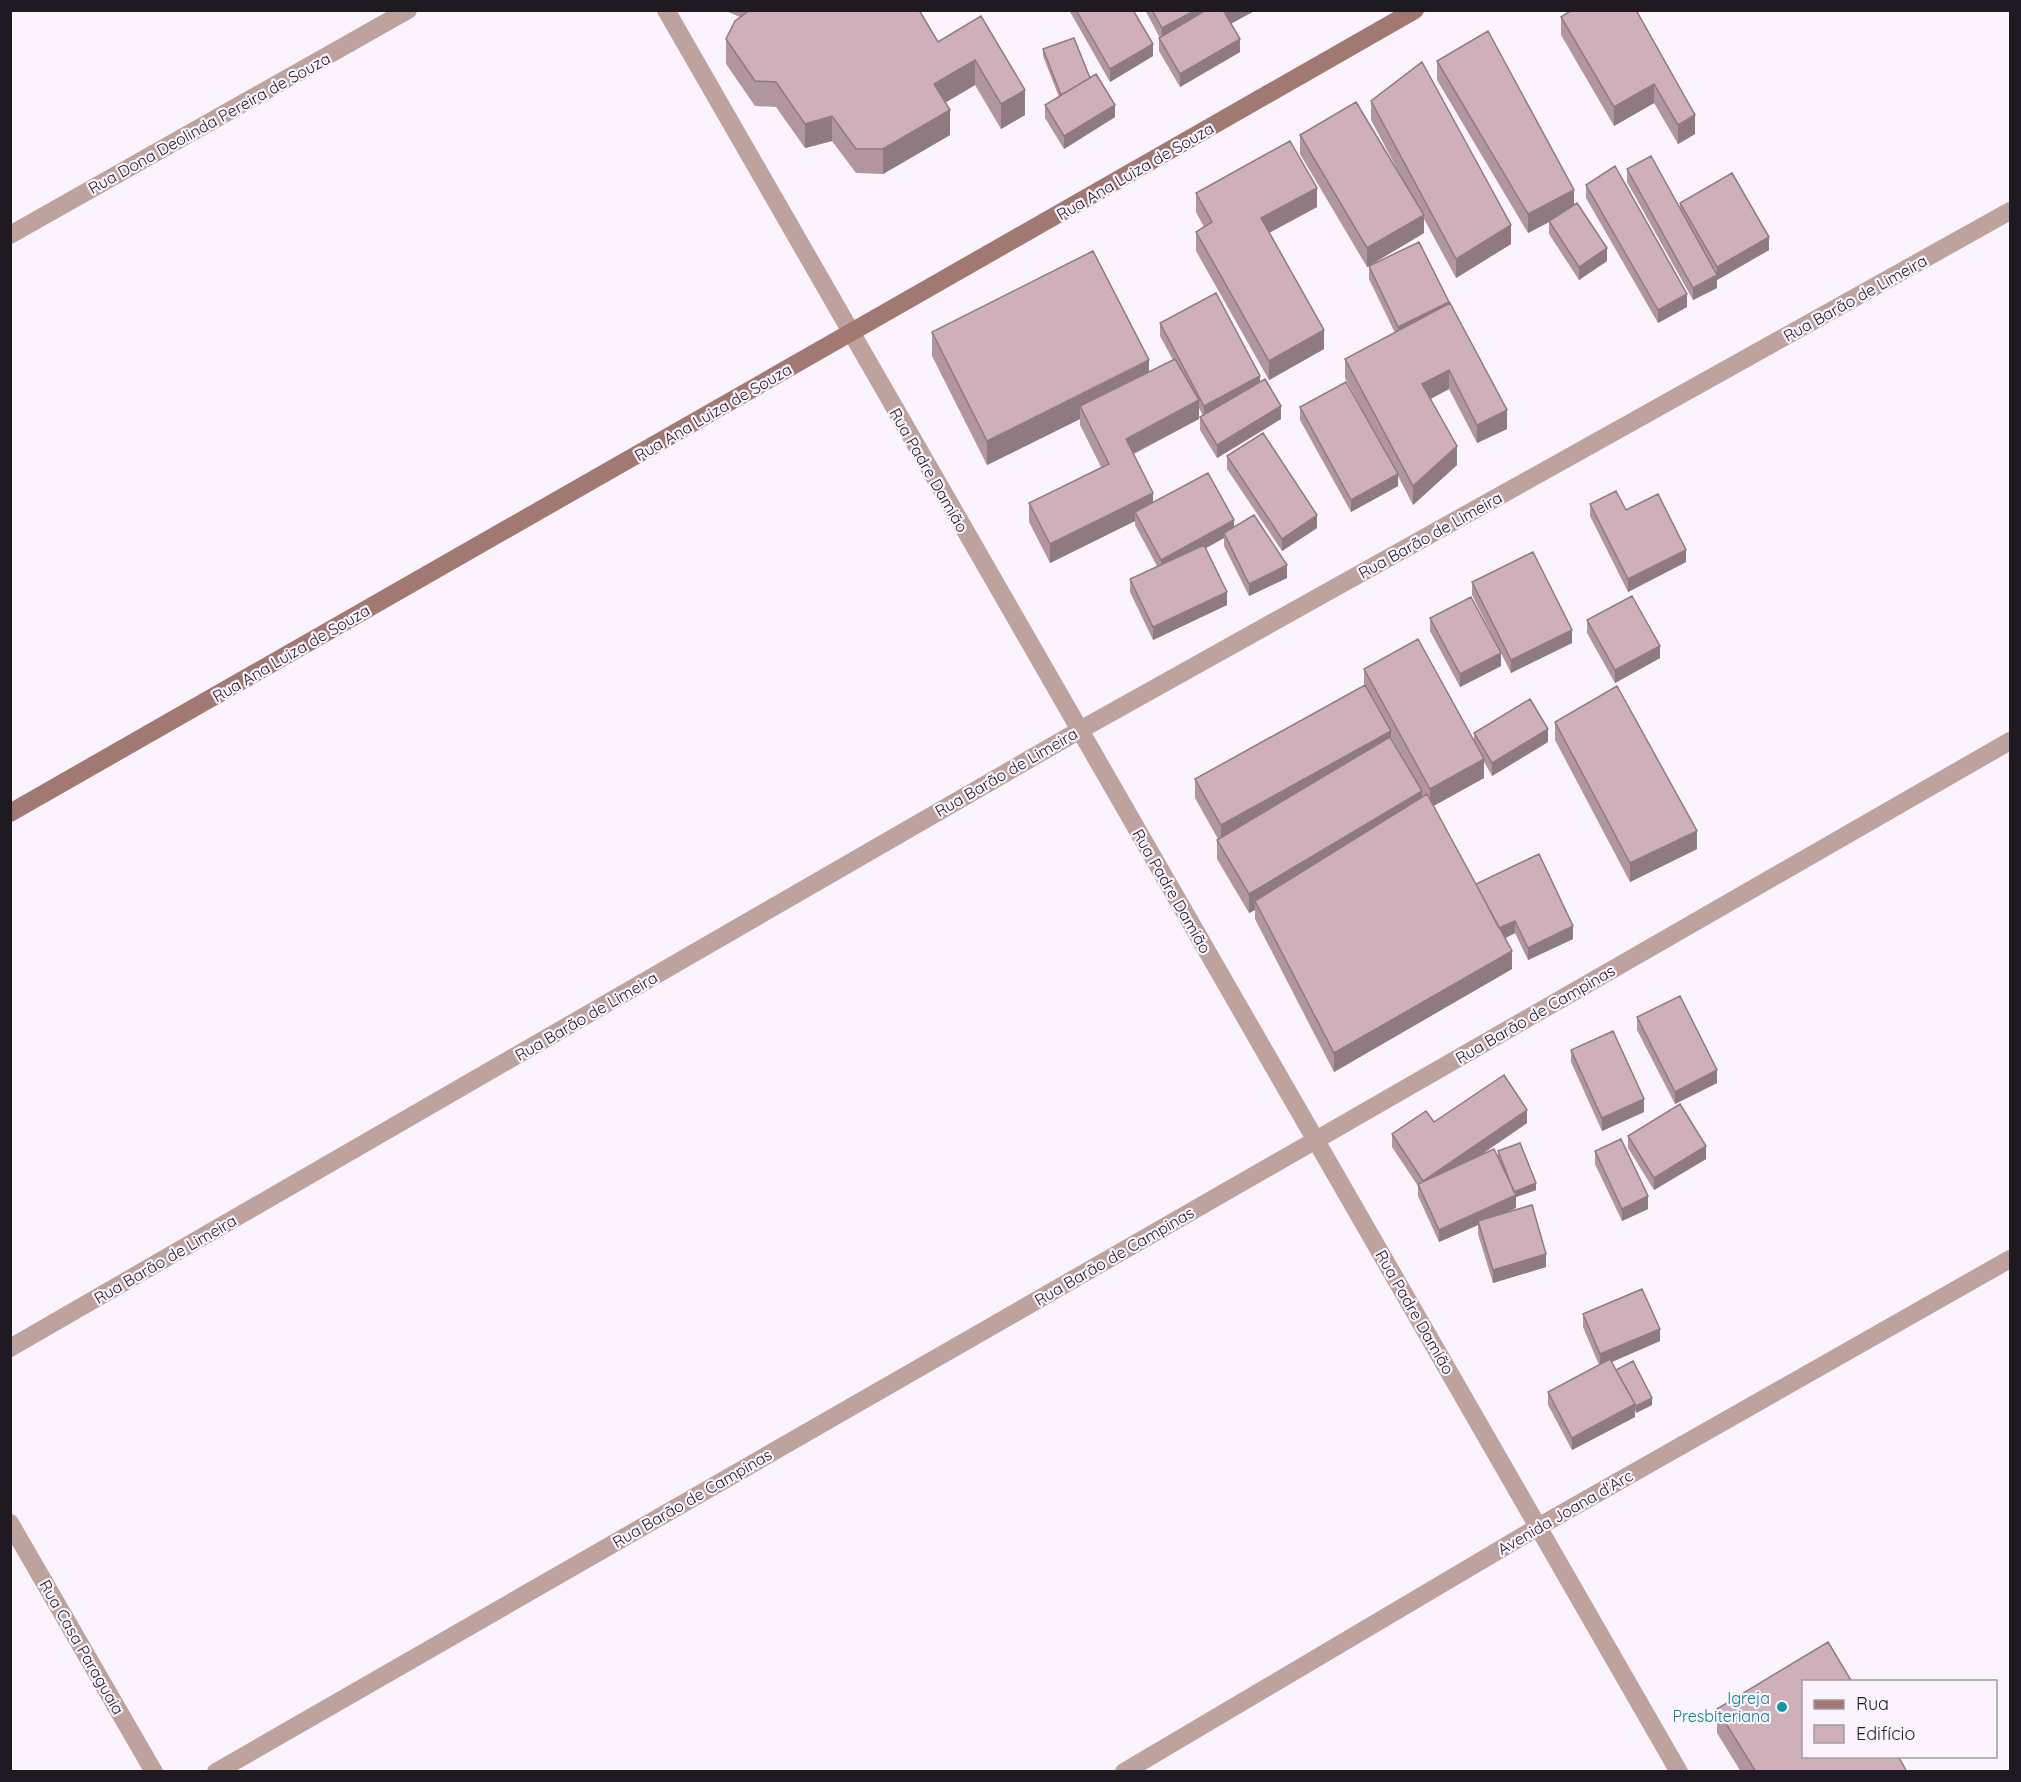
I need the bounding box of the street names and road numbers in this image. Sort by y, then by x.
street label: Rua Dona Deolinda Pereira de Souza [84,48,334,198]
street label: Rua Ana Luiza de Souza [1053,118,1217,224]
street label: Rua Barão de Limeira [1780,250,1930,346]
street label: Rua Ana Luiza de Souza [631,359,795,465]
street label: Rua Padre Damião [885,404,973,536]
street label: Rua Barão de Limeira [1355,487,1505,583]
street label: Rua Ana Luiza de Souza [209,600,373,706]
street label: Rua Barão de Limeira [931,723,1081,821]
street label: Rua Padre Damião [1128,825,1216,957]
street label: Rua Barão de Campinas [1452,960,1618,1068]
street label: Rua Barão de Limeira [511,967,661,1065]
street label: Rua Barão de Campinas [1031,1202,1197,1310]
street label: Rua Barão de Limeira [90,1210,240,1308]
street label: Rua Padre Damião [1371,1246,1459,1378]
street label: Rua Barão de Campinas [609,1444,775,1552]
street label: Avenida Joana d'Arc [1494,1465,1636,1559]
street label: Rua Casa Paraguaia [35,1576,129,1718]

